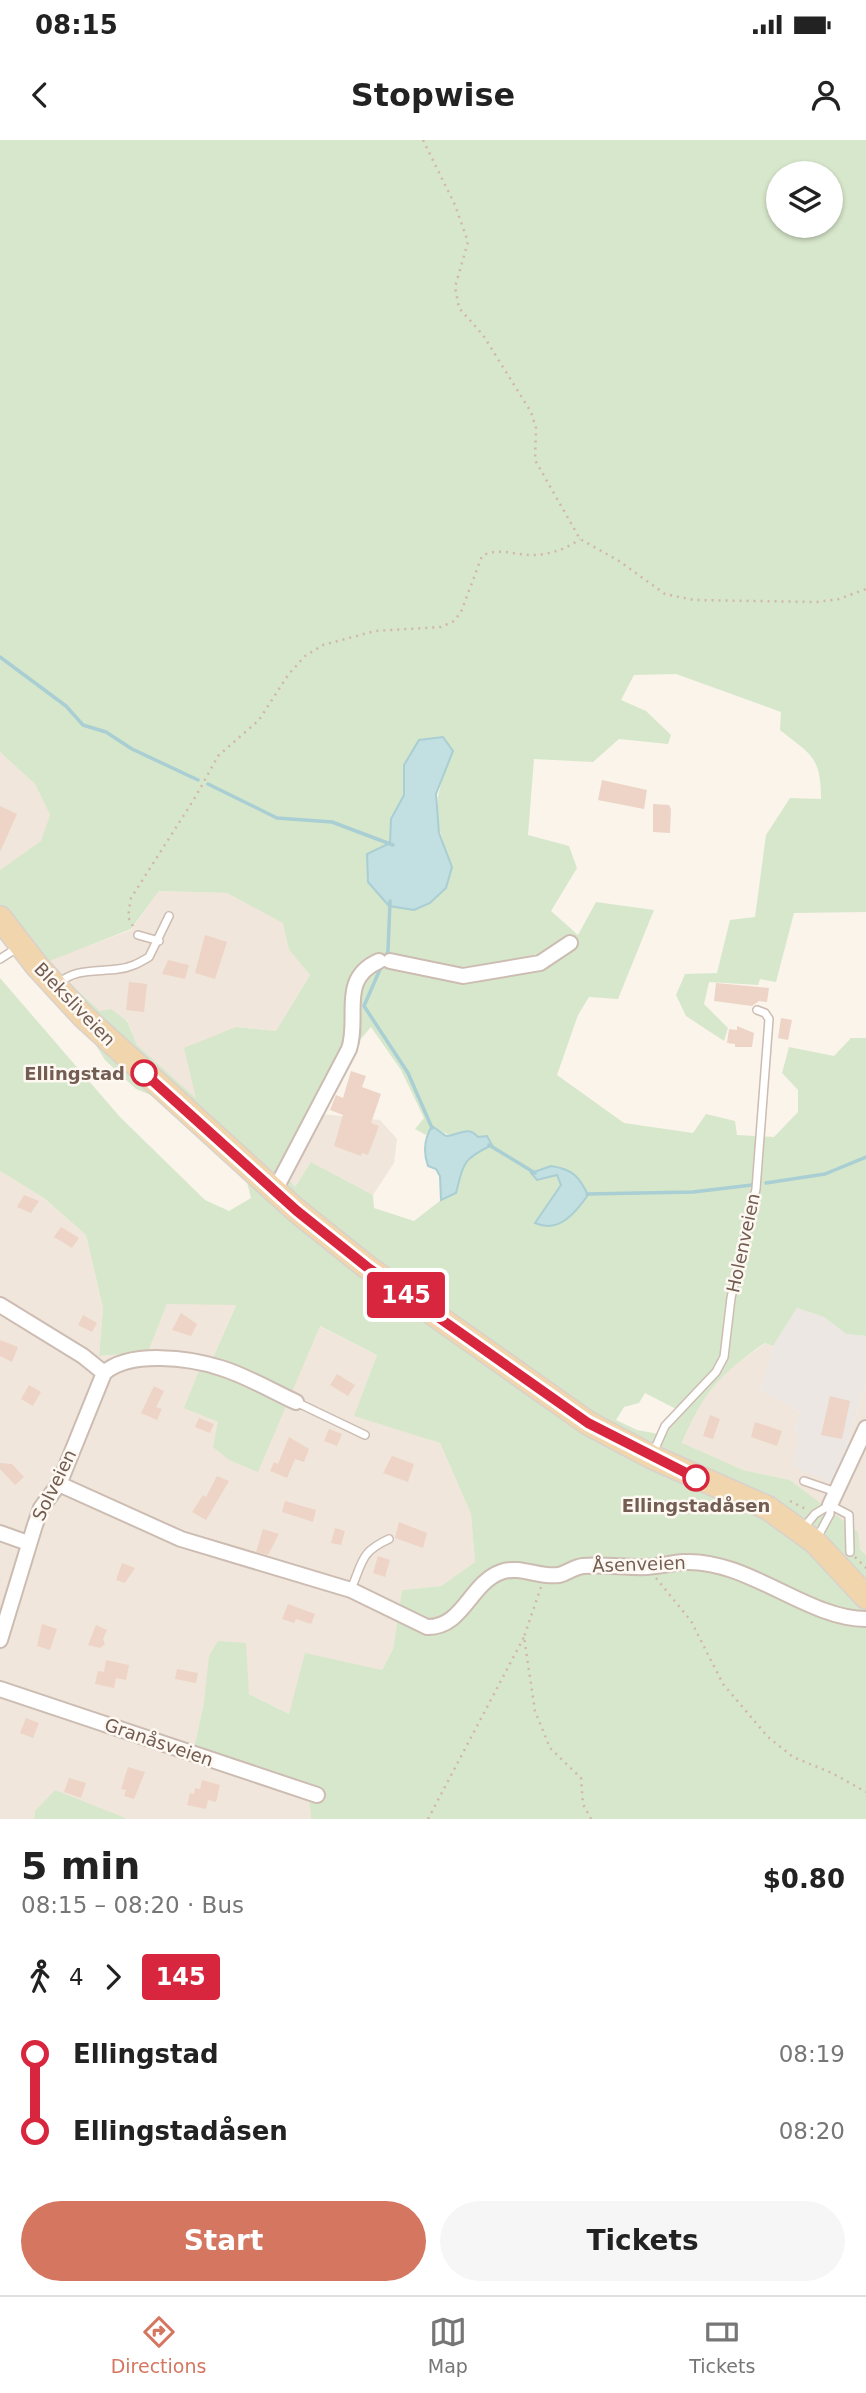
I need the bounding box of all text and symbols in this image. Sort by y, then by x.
text: 08:15 [35,10,118,40]
icon: back [21,76,59,114]
text: Stopwise [351,76,515,114]
icon: person [807,76,845,114]
map controls [766,161,843,238]
button: layers [766,161,843,238]
street label: Bleksliveien [30,958,120,1050]
marker: Ellingstad [131,1060,157,1086]
place label: Ellingstad [24,1063,125,1084]
street label: Holenveien [722,1191,764,1295]
line badge: 145 [366,1272,446,1318]
text: 145 [381,1281,431,1309]
street label: Solveien [28,1446,80,1524]
marker: Ellingstadåsen [683,1465,709,1491]
place label: Ellingstadåsen [622,1495,770,1516]
street label: Åsenveien [592,1552,686,1576]
street label: Granåsveien [102,1714,216,1770]
text: 5 min [21,1844,140,1888]
text: $0.80 [763,1864,845,1894]
text: 08:15 – 08:20 · Bus [21,1892,244,1918]
icon: walk [21,1958,59,1996]
icon: forward [94,1958,132,1996]
text: 145 [156,1963,206,1991]
text: 4 [69,1964,84,1990]
text: Ellingstad [73,2039,219,2069]
text: 08:19 [779,2041,845,2067]
text: Ellingstadåsen [73,2116,288,2146]
text: 08:20 [779,2118,845,2144]
button: Start [21,2201,426,2281]
button: Tickets [440,2201,845,2281]
tab: Directions [111,2313,206,2377]
tab: Map [428,2313,468,2377]
tab: Tickets [689,2313,755,2377]

